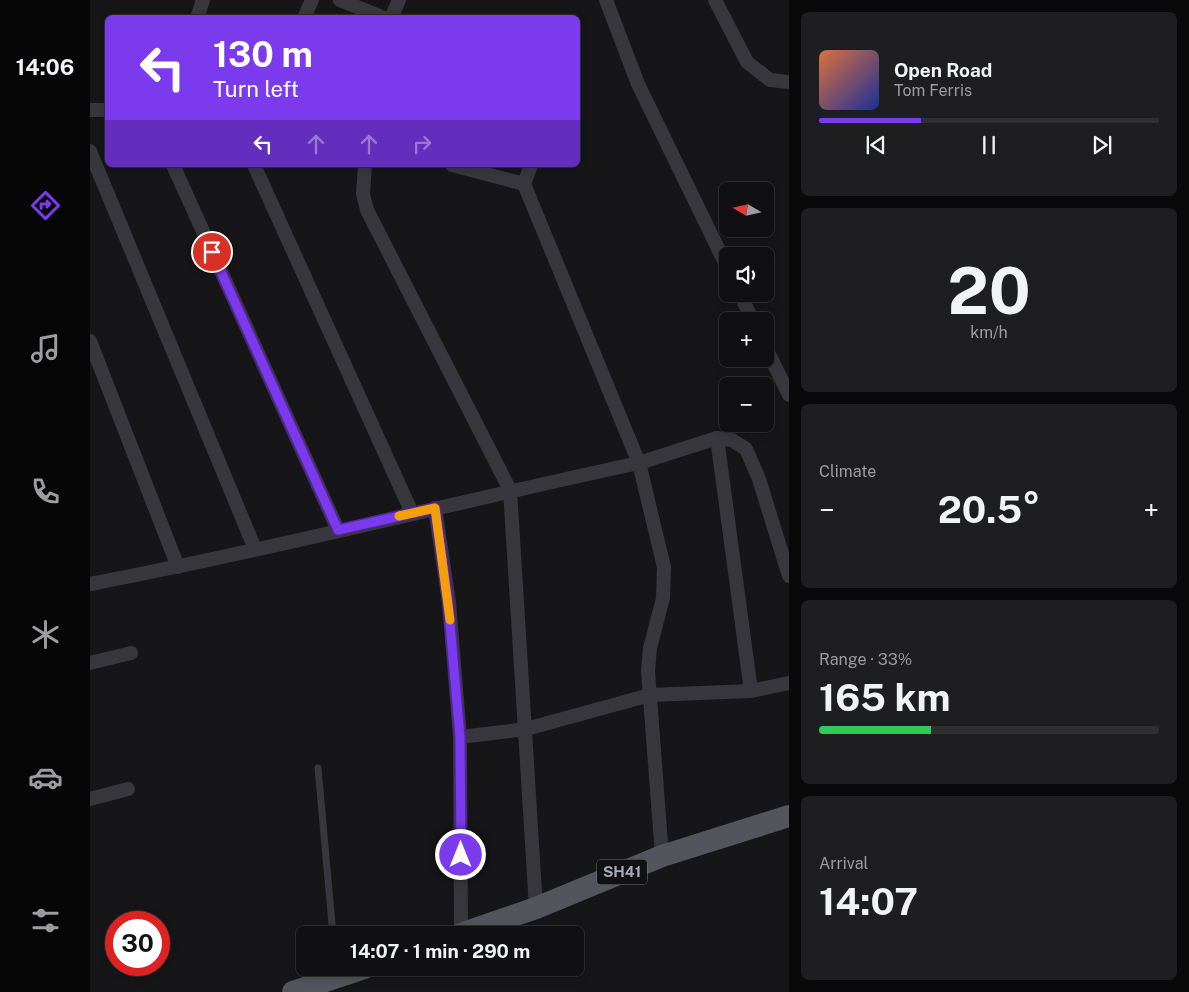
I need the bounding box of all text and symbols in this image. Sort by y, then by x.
text: 130 m [213,34,313,75]
icon: left [130,35,195,100]
text: 14:06 [16,54,74,80]
text: Open Road [894,59,992,81]
text: Turn left [213,76,299,102]
text: Tom Ferris [894,81,972,100]
icon: left [249,130,277,158]
icon: ahead [302,130,330,158]
icon: ahead [355,130,383,158]
icon: right [408,130,436,158]
icon: previous [862,131,890,159]
icon: pause [975,131,1003,159]
icon: next [1088,131,1116,159]
north arrow [719,182,774,238]
map controls [719,182,774,432]
icon: directions [28,188,63,223]
pin [191,231,233,273]
icon: arrive [198,238,226,266]
button: sound [719,247,774,302]
text: 20 [947,252,1031,329]
button: + [719,312,774,367]
text: km/h [970,323,1008,342]
icon: music [28,331,63,366]
button: − [719,377,774,432]
text: Climate [819,462,876,481]
icon: phone [28,474,63,509]
text: 20.5° [938,487,1040,532]
text: − [819,493,835,526]
text: + [1143,493,1159,526]
icon: climate [28,617,63,652]
text: Range · 33% [819,650,912,669]
text: 165 km [819,675,951,720]
icon: car [28,760,63,795]
position arrow [434,828,486,880]
text: Arrival [819,854,868,873]
road number: SH41 [597,860,647,884]
text: 14:07 [819,879,918,924]
icon: filters [28,903,63,938]
speed limit sign: 30 [105,911,170,976]
text: 14:07 · 1 min · 290 m [350,940,530,962]

